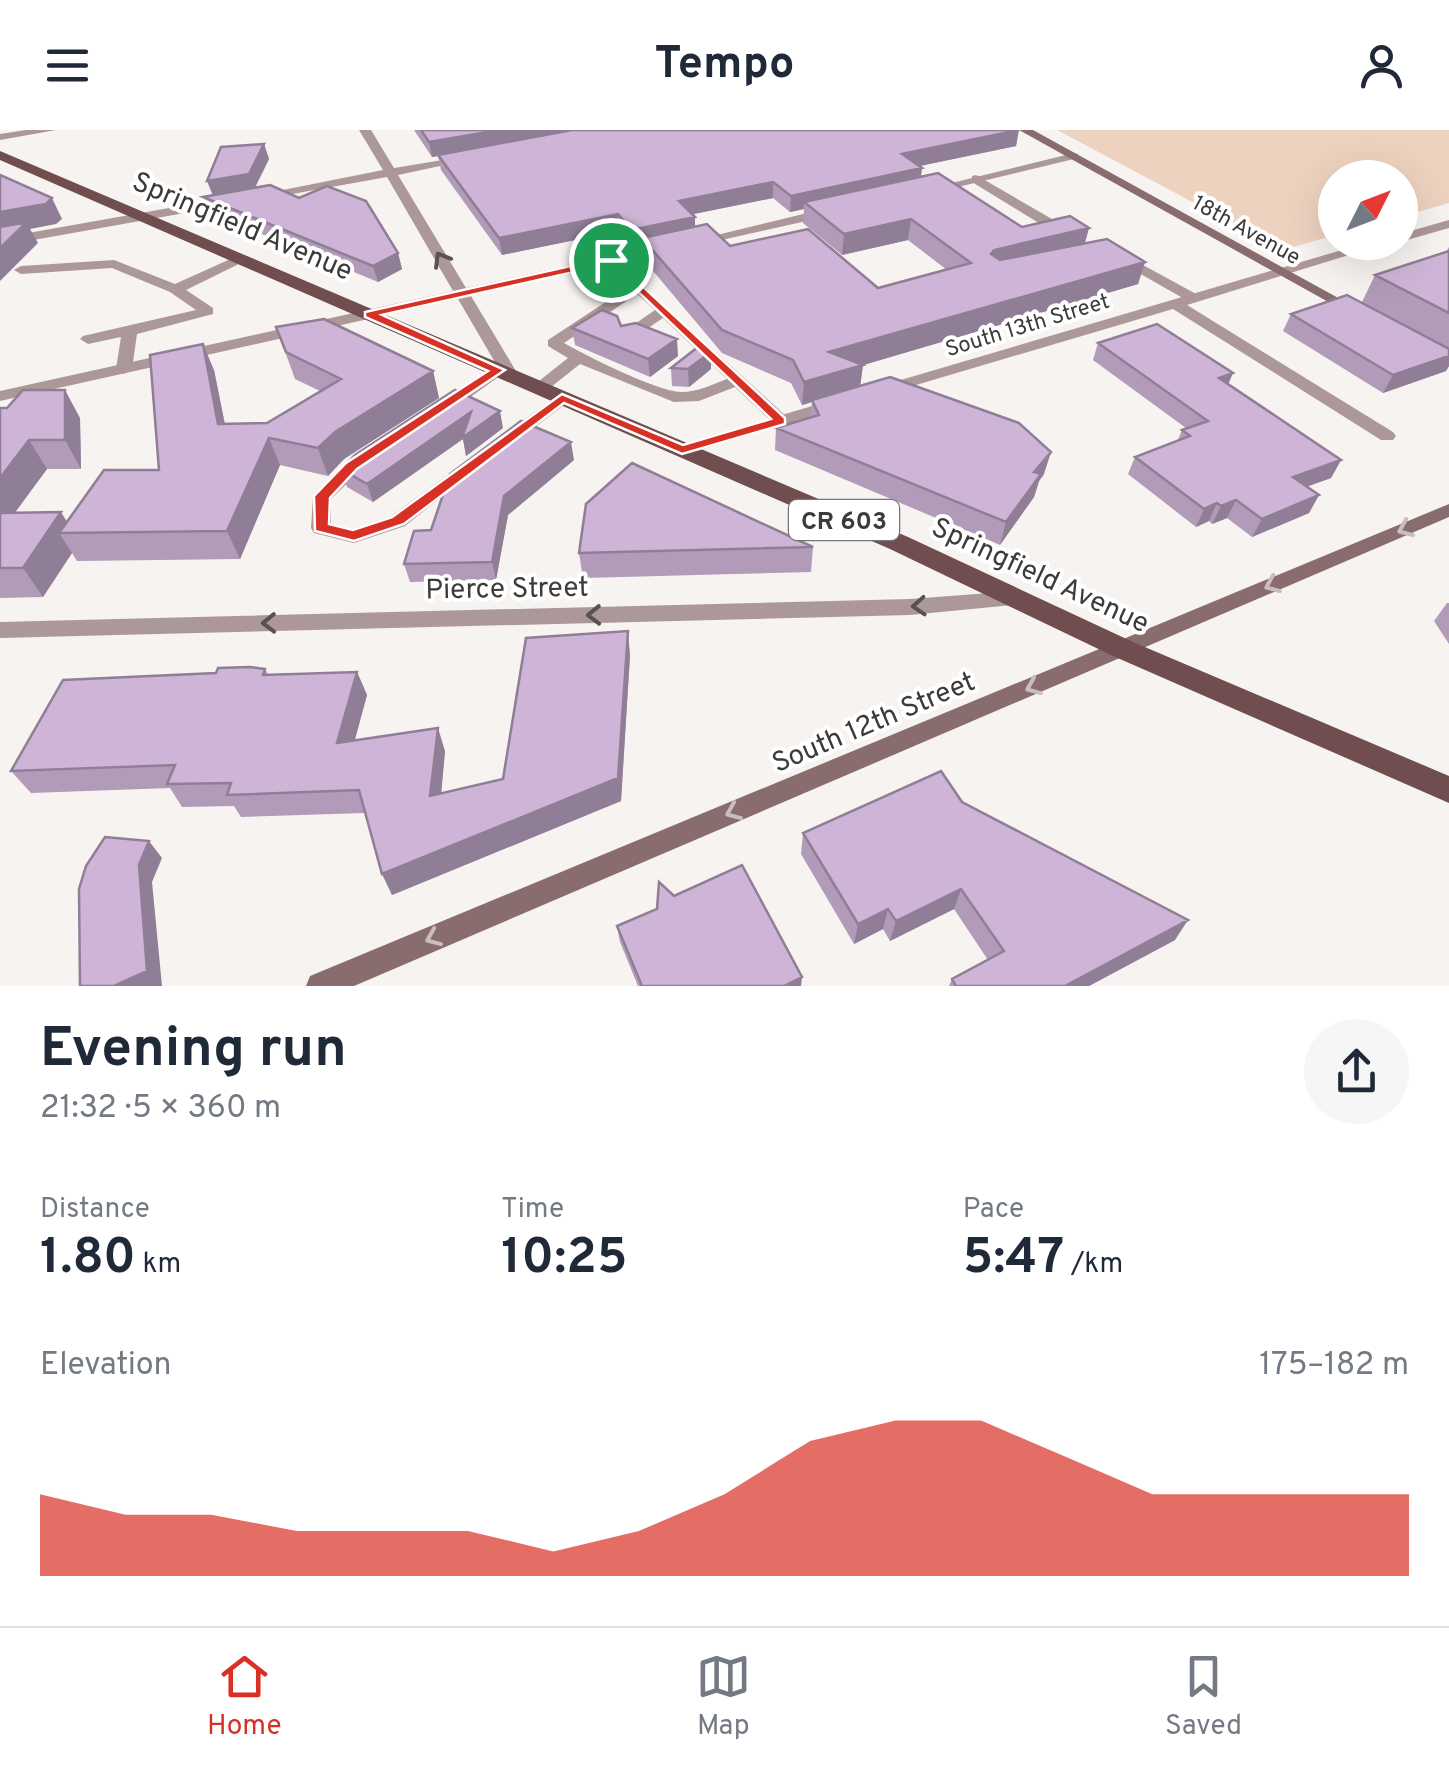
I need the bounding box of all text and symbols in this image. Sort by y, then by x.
text: Tempo [655,37,794,94]
icon: menu [40,38,95,93]
icon: person [1354,38,1409,93]
north arrow [1318,160,1418,260]
map controls [1318,160,1418,260]
street label: Springfield Avenue [126,165,357,290]
street label: 18th Avenue [1187,190,1305,272]
pin [569,218,654,303]
icon: arrive [584,233,639,288]
one-way arrow [434,252,453,270]
street label: South 13th Street [943,289,1113,364]
road number: CR 603 [789,500,899,540]
street label: Springfield Avenue [925,511,1154,643]
one-way arrow [1397,517,1415,537]
street label: Pierce Street [425,571,589,609]
one-way arrow [1264,574,1282,594]
one-way arrow [910,595,926,616]
one-way arrow [586,605,602,626]
one-way arrow [261,613,277,634]
street label: South 12th Street [767,665,981,783]
one-way arrow [1025,675,1043,695]
one-way arrow [725,801,743,821]
one-way arrow [425,927,443,947]
text: Evening run [40,1016,347,1086]
button: share [1304,1019,1409,1124]
text: 21:32 · 5 × 360 m [40,1089,281,1129]
text: Distance [40,1192,150,1228]
text: Time [501,1192,564,1228]
text: Pace [963,1192,1024,1228]
text: 1.80 [40,1228,136,1291]
text: 10:25 [501,1228,627,1291]
text: 5:47 [963,1228,1064,1291]
text: km [136,1247,181,1283]
text: /km [1064,1247,1123,1283]
text: Elevation [40,1346,172,1386]
text: 175–182 m [1259,1346,1409,1386]
tab: Home [207,1649,281,1745]
tab: Map [696,1649,751,1745]
tab: Saved [1165,1649,1242,1745]

